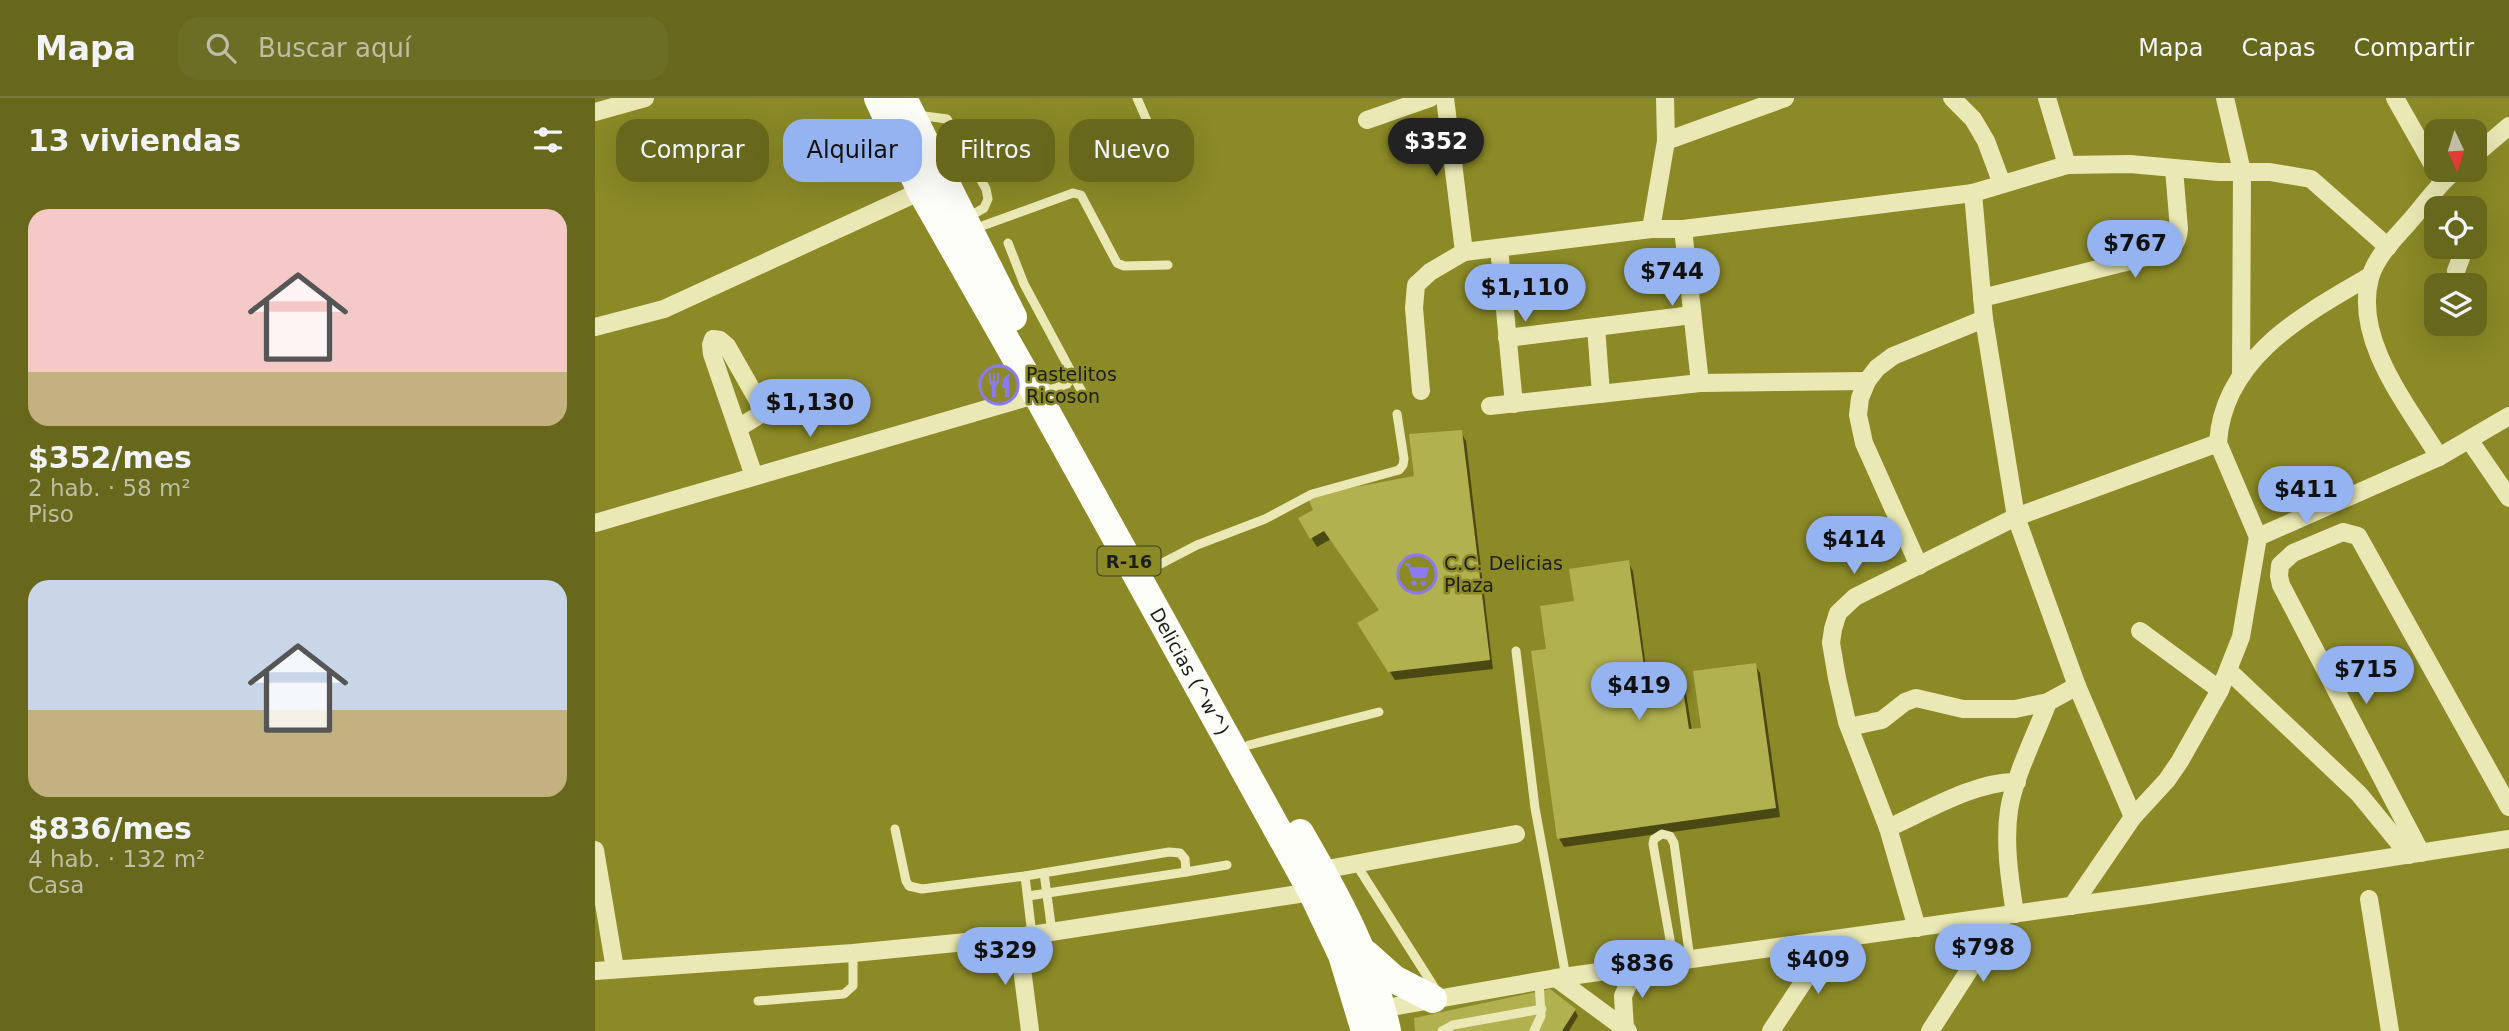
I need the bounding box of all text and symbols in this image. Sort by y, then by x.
search box [178,17,668,80]
text: Mapa [35,29,136,68]
icon: search [202,29,240,67]
text: Buscar aquí [258,33,411,63]
text: Mapa [2138,34,2204,62]
text: Capas [2242,34,2315,62]
text: Compartir [2353,34,2474,62]
pin: $352 [1395,118,1477,178]
chip: Comprar [616,119,769,182]
chip: Alquilar [783,119,922,182]
chip: Filtros [936,119,1055,182]
chip: Nuevo [1069,119,1194,182]
north arrow [2424,119,2487,182]
map controls [2424,119,2487,336]
icon: filters [529,121,567,159]
text: 13 viviendas [28,123,241,158]
text: $352 [1404,128,1468,154]
button: locate [2424,196,2487,259]
pin: $767 [2094,220,2176,280]
text: $767 [2103,230,2167,256]
pin: $744 [1631,248,1713,308]
icon: home [235,254,361,380]
text: $744 [1640,258,1704,284]
pin: $1,110 [1468,264,1582,324]
button: layers [2424,273,2487,336]
text: $1,110 [1481,274,1569,300]
place label: Pastelitos Ricoson [1026,363,1117,407]
restaurant icon: Pastelitos Ricoson [978,364,1020,406]
pin: $1,130 [753,380,867,439]
text: $1,130 [766,389,854,415]
text: $352/mes [28,440,192,475]
pin: $411 [2265,466,2347,526]
text: 2 hab. · 58 m² [28,475,191,501]
text: $411 [2274,476,2338,502]
text: Piso [28,501,74,527]
pin: $414 [1813,517,1895,576]
text: $414 [1822,526,1886,552]
road number: R-16 [1098,546,1161,575]
place label: C.C. Delicias Plaza [1444,552,1563,596]
supermarket icon: C.C. Delicias Plaza [1396,553,1438,595]
street label: Delicias (^w^) [1146,604,1234,739]
icon: home [235,625,361,751]
pin: $715 [2325,646,2407,706]
text: $715 [2334,656,2398,682]
pin: $419 [1598,662,1680,722]
text: $419 [1607,672,1671,698]
text: $836/mes [28,811,192,846]
text: 4 hab. · 132 m² [28,846,205,872]
text: Casa [28,872,84,898]
pin: $798 [1942,924,2024,984]
pin: $329 [964,928,1046,987]
text: $798 [1951,934,2015,960]
pin: $409 [1777,936,1859,996]
text: $329 [973,937,1037,963]
pin: $836 [1601,940,1683,1000]
text: $409 [1786,946,1850,972]
text: $836 [1610,950,1674,976]

